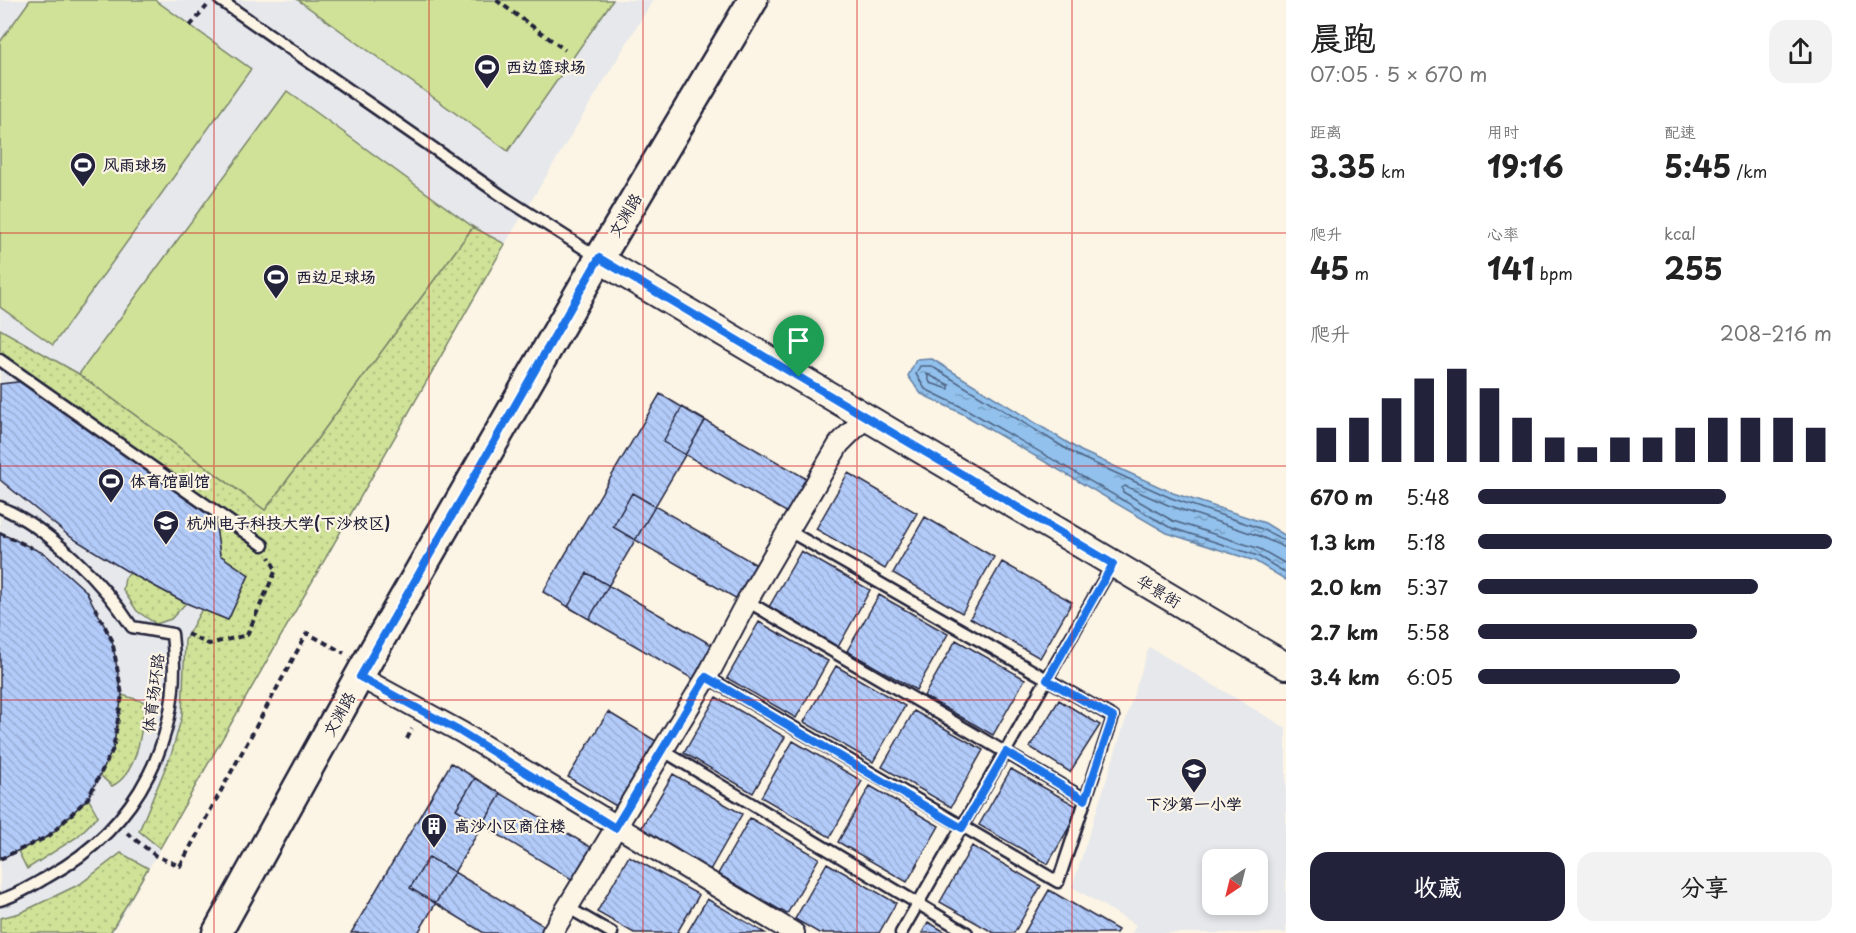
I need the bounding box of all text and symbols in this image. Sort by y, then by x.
text: 晨跑 [1310,11,1376,61]
button: share [1769,20,1832,83]
sports icon: 西边篮球场 [472,52,502,90]
place label: 西边篮球场 [506,54,586,78]
text: 07:05 · 5 × 670 m [1310,59,1487,89]
text: 距离 [1310,119,1342,143]
text: 用时 [1487,119,1519,143]
text: 配速 [1664,119,1696,143]
text: 3.35 [1310,143,1376,188]
text: 19:16 [1487,143,1564,188]
text: 5:45 [1664,143,1731,188]
sports icon: 风雨球场 [68,150,98,188]
place label: 风雨球场 [103,152,167,176]
text: km [1376,159,1405,183]
text: /km [1731,159,1767,183]
street label: 文渊路 [601,188,647,241]
text: 爬升 [1310,221,1342,245]
text: 心率 [1487,221,1519,245]
text: kcal [1664,221,1696,245]
text: 45 [1310,245,1349,290]
text: 141 [1487,245,1535,290]
text: 255 [1664,245,1723,290]
text: m [1349,261,1369,285]
text: bpm [1535,261,1573,285]
sports icon: 西边足球场 [261,262,291,300]
place label: 西边足球场 [296,264,376,288]
pin [773,315,824,377]
text: 爬升 [1310,318,1350,348]
text: 208–216 m [1720,318,1832,348]
icon: arrive [782,324,815,357]
sports icon: 体育馆副馆 [96,466,126,504]
place label: 体育馆副馆 [130,468,210,492]
text: 670 m [1310,482,1373,512]
text: 5:48 [1406,482,1450,512]
school or university icon: 杭州电子科技大学(下沙校区) [151,508,181,546]
place label: 杭州电子科技大学(下沙校区) [186,510,390,534]
text: 1.3 km [1310,527,1376,557]
text: 5:18 [1406,527,1446,557]
street label: 华景街 [1133,567,1186,613]
text: 2.0 km [1310,572,1382,602]
text: 5:37 [1406,572,1448,602]
text: 2.7 km [1310,617,1378,647]
text: 5:58 [1406,617,1450,647]
street label: 体育场环路 [135,652,169,734]
text: 3.4 km [1310,662,1380,692]
text: 6:05 [1406,662,1453,692]
street label: 文渊路 [316,687,360,740]
school or university icon: 下沙第一小学 [1179,756,1209,794]
place label: 下沙第一小学 [1146,791,1242,815]
building icon: 高沙小区商住楼 [419,811,449,849]
place label: 高沙小区商住楼 [454,813,566,837]
north arrow [1202,849,1268,915]
map controls [1202,849,1268,915]
button: 收藏 [1310,852,1565,921]
button: 分享 [1577,852,1832,921]

